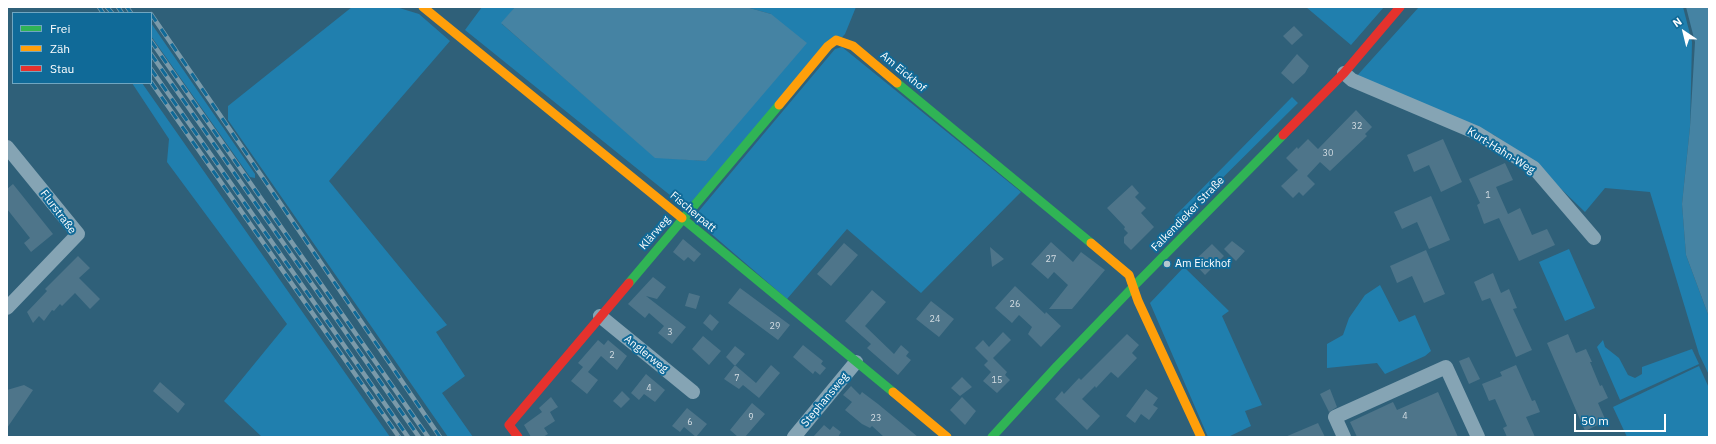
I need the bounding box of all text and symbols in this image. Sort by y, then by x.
legend [12,12,152,84]
north arrow [1664,12,1704,52]
text: N [1670,14,1684,30]
text: Frei [50,21,70,36]
text: Zäh [50,41,70,56]
street label: Am Eickhof [877,49,929,95]
text: Stau [50,61,74,76]
house number: 32 [1352,121,1362,131]
street label: Kurt-Hahn-Weg [1465,125,1537,177]
house number: 30 [1323,148,1333,158]
street label: Falkendieker Straße [1149,174,1227,254]
street label: Flurstraße [37,187,79,237]
street label: Fischerpatt [667,189,719,235]
house number: 1 [1485,190,1491,200]
street label: Klärweg [637,214,673,252]
house number: 27 [1046,254,1056,264]
place label: Am Eickhof [1175,257,1231,271]
marker: Am Eickhof [1162,259,1172,269]
house number: 26 [1010,299,1020,309]
house number: 24 [930,314,940,324]
house number: 29 [770,321,780,331]
house number: 3 [667,327,673,337]
street label: Anglerweg [621,332,671,376]
house number: 2 [609,350,615,360]
street label: Stephansweg [799,370,851,430]
house number: 7 [734,373,740,383]
house number: 15 [992,375,1002,385]
house number: 4 [646,383,652,393]
scale bar [1576,406,1668,432]
house number: 4 [1402,411,1408,421]
house number: 9 [748,412,754,422]
house number: 23 [871,413,881,423]
text: 50 m [1581,413,1609,428]
house number: 6 [687,417,693,427]

